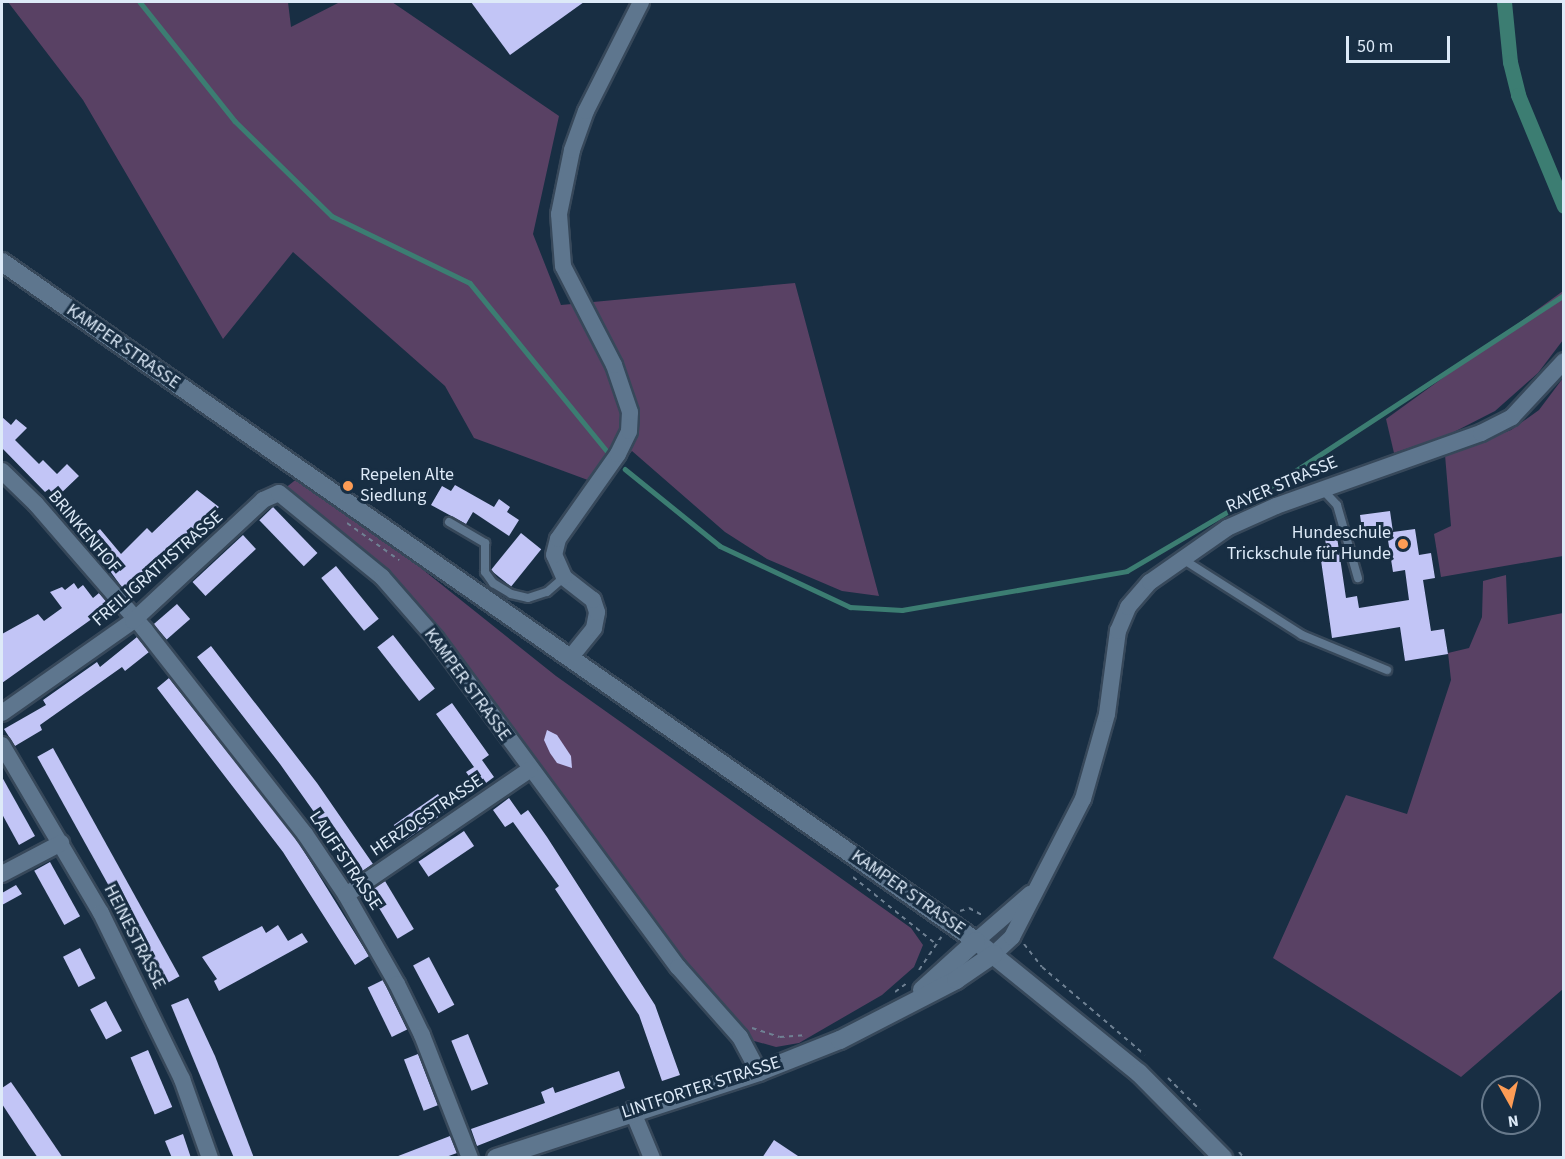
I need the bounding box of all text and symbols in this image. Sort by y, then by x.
scale bar [1349,24,1452,62]
text: 50 m [1357,34,1393,59]
street label: KAMPER STRASSE [62,300,184,394]
street label: RAYER STRASSE [1223,452,1341,518]
place label: Repelen Alte Siedlung [360,465,454,508]
marker: Repelen Alte Siedlung [341,479,355,493]
street label: BRINKENHOF [43,486,125,578]
street label: FREILIGRATHSTRASSE [88,507,228,631]
place label: Hundeschule Trickschule für Hunde [1227,523,1391,566]
marker: Hundeschule Trickschule für Hunde [1396,537,1410,551]
street label: KAMPER STRASSE [419,624,515,746]
street label: HERZOGSTRASSE [367,770,487,862]
street label: LAUFFSTRASSE [304,807,386,915]
street label: KAMPER STRASSE [847,846,969,940]
street label: HEINESTRASSE [98,881,170,993]
street label: LINTFORTER STRASSE [619,1052,783,1124]
north arrow [1481,1075,1541,1135]
text: N [1506,1109,1520,1132]

